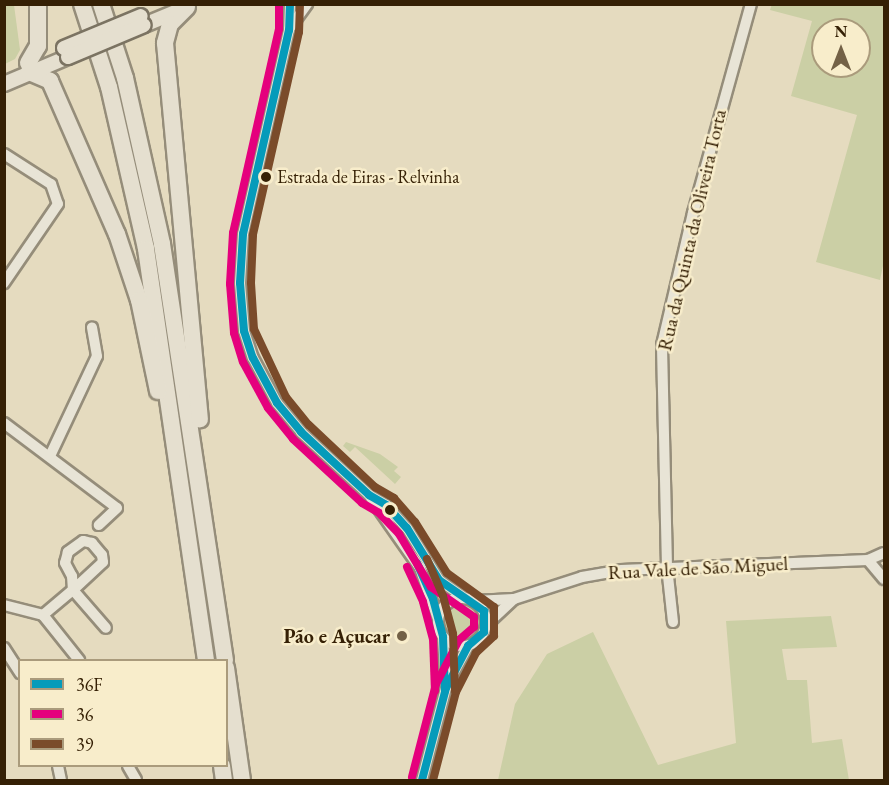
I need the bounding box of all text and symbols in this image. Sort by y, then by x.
north arrow [811,18,871,78]
text: N [835,21,847,42]
street label: Rua da Quinta da Oliveira Torta [653,107,731,353]
place label: Estrada de Eiras - Relvinha [277,166,460,188]
marker: Estrada de Eiras - Relvinha [260,171,272,183]
unlabelled marker [384,504,396,516]
street label: Rua Vale de São Miguel [607,551,789,585]
place label: Pão e Açucar [283,624,390,648]
marker: Pão e Açucar [395,629,409,643]
legend [18,659,228,767]
text: 36F [76,673,103,696]
text: 36 [76,703,93,726]
text: 39 [76,733,93,756]

